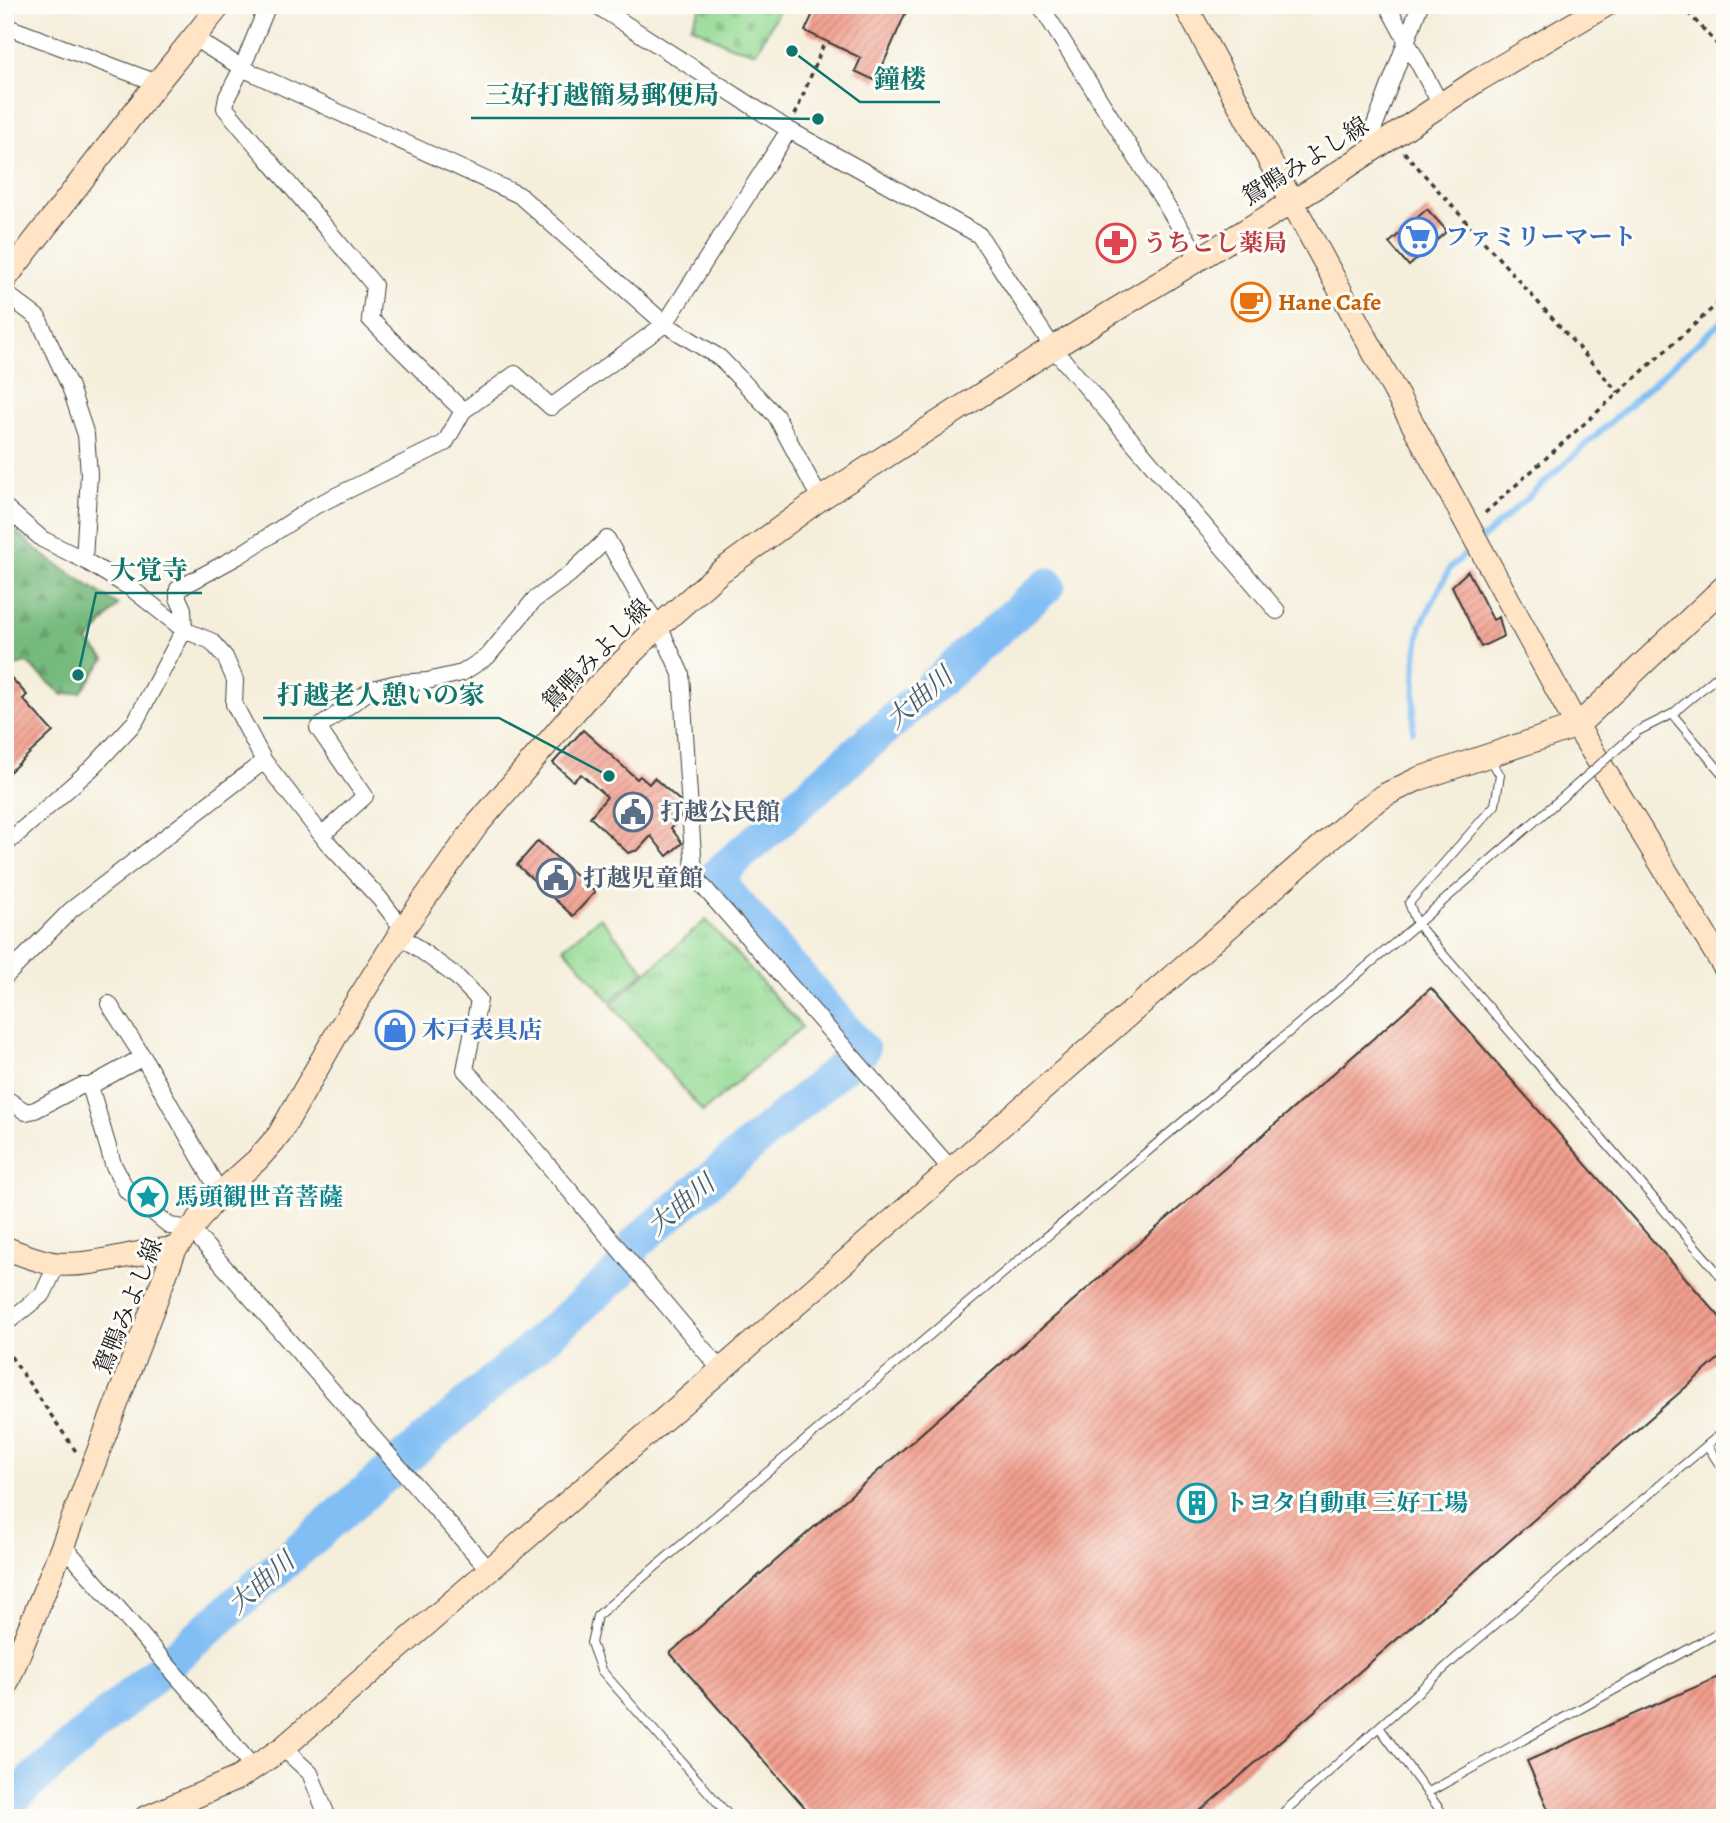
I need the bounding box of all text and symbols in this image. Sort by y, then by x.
callout: 鐘楼 [860,55,940,102]
text: 鐘楼 [874,62,926,97]
callout: 三好打越簡易郵便局 [471,71,733,118]
text: 三好打越簡易郵便局 [485,78,719,113]
street label: 鴛鴨みよし線 [1235,109,1375,213]
supermarket icon: ファミリーマート [1397,216,1439,258]
place label: ファミリーマート [1445,221,1637,253]
pharmacy icon: うちこし薬局 [1095,222,1137,264]
place label: うちこし薬局 [1143,227,1287,259]
cafe icon: Hane Cafe [1230,281,1272,323]
place label: Hane Cafe [1278,286,1381,318]
callout: 大覚寺 [96,546,202,593]
text: 大覚寺 [110,553,188,588]
street label: 鴛鴨みよし線 [534,592,658,718]
water label: 大曲川 [878,657,962,737]
callout: 打越老人憩いの家 [263,671,499,718]
text: 打越老人憩いの家 [277,678,485,713]
public building icon: 打越公民館 [612,791,654,833]
place label: 打越公民館 [660,796,780,828]
public building icon: 打越児童館 [535,857,577,899]
place label: 打越児童館 [583,862,703,894]
shop icon: 木戸表具店 [374,1009,416,1051]
place label: 木戸表具店 [422,1014,542,1046]
water label: 大曲川 [640,1165,724,1243]
place icon: 馬頭観世音菩薩 [127,1176,169,1218]
place label: 馬頭観世音菩薩 [175,1181,343,1213]
street label: 鴛鴨みよし線 [86,1233,170,1379]
building icon: トヨタ自動車 三好工場 [1176,1482,1218,1524]
place label: トヨタ自動車 三好工場 [1224,1487,1468,1519]
water label: 大曲川 [220,1542,304,1622]

